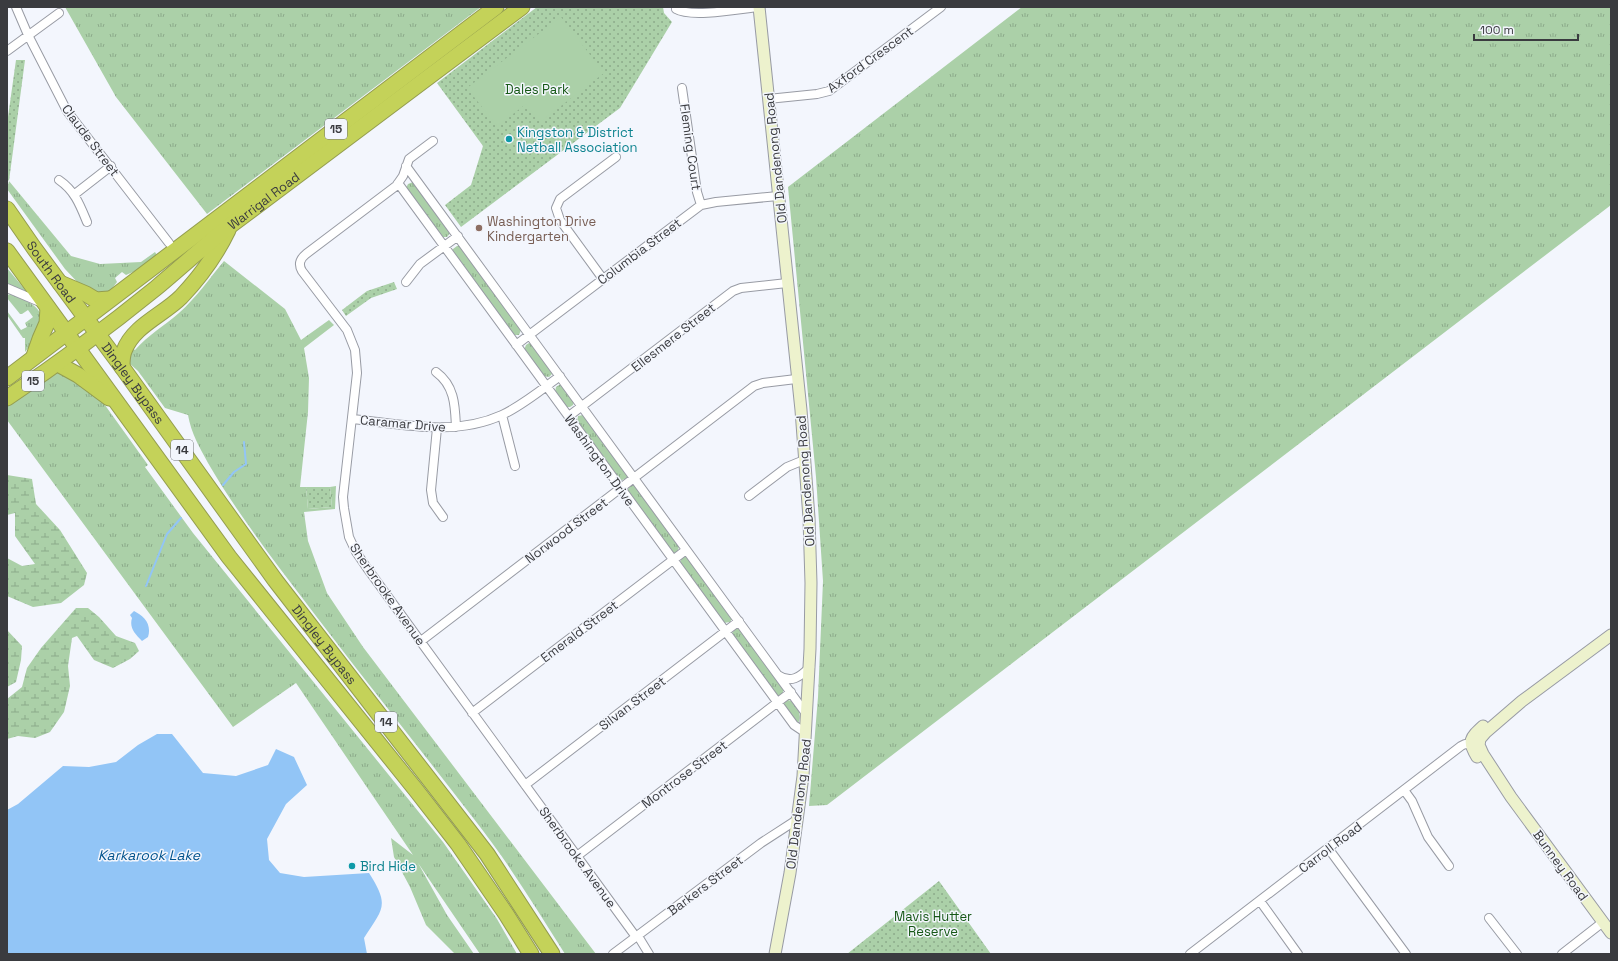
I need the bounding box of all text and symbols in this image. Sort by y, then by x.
scale bar [1474,16,1578,42]
street label: Axford Crescent [824,22,917,96]
text: 100 m [1480,22,1514,38]
park label: Dales Park [505,81,569,98]
street label: Old Dandenong Road [760,92,791,224]
street label: Claude Street [58,101,123,180]
street label: Fleming Court [676,103,705,191]
road number: 15 [325,119,347,139]
place label: Kingston & District Netball Association [517,124,638,156]
marker: Kingston & District Netball Association [504,134,514,144]
street label: Warrigal Road [224,168,303,234]
place label: Washington Drive Kindergarten [487,213,596,245]
street label: Columbia Street [594,214,685,289]
marker: Washington Drive Kindergarten [474,223,484,233]
street label: South Road [23,238,80,307]
street label: Ellesmere Street [628,299,719,376]
street label: Dingley Bypass [98,339,168,427]
road number: 15 [22,371,44,391]
street label: Caramar Drive [359,411,447,436]
street label: Washington Drive [561,411,639,509]
street label: Old Dandenong Road [792,415,819,547]
road number: 14 [171,440,193,460]
street label: Norwood Street [522,494,611,567]
street label: Sherbrooke Avenue [346,540,429,649]
street label: Emerald Street [537,597,622,666]
street label: Dingley Bypass [288,601,361,688]
street label: Silvan Street [595,673,669,734]
road number: 14 [375,712,397,732]
street label: Montrose Street [638,737,731,812]
street label: Old Dandenong Road [782,738,815,870]
street label: Sherbrooke Avenue [535,803,620,911]
street label: Carroll Road [1295,818,1365,877]
street label: Bunney Road [1529,827,1592,904]
water label: Karkarook Lake [98,846,201,864]
street label: Barkers Street [664,852,746,919]
place label: Bird Hide [360,858,416,875]
marker: Bird Hide [347,861,357,871]
park label: Mavis Hutter Reserve [894,908,972,940]

